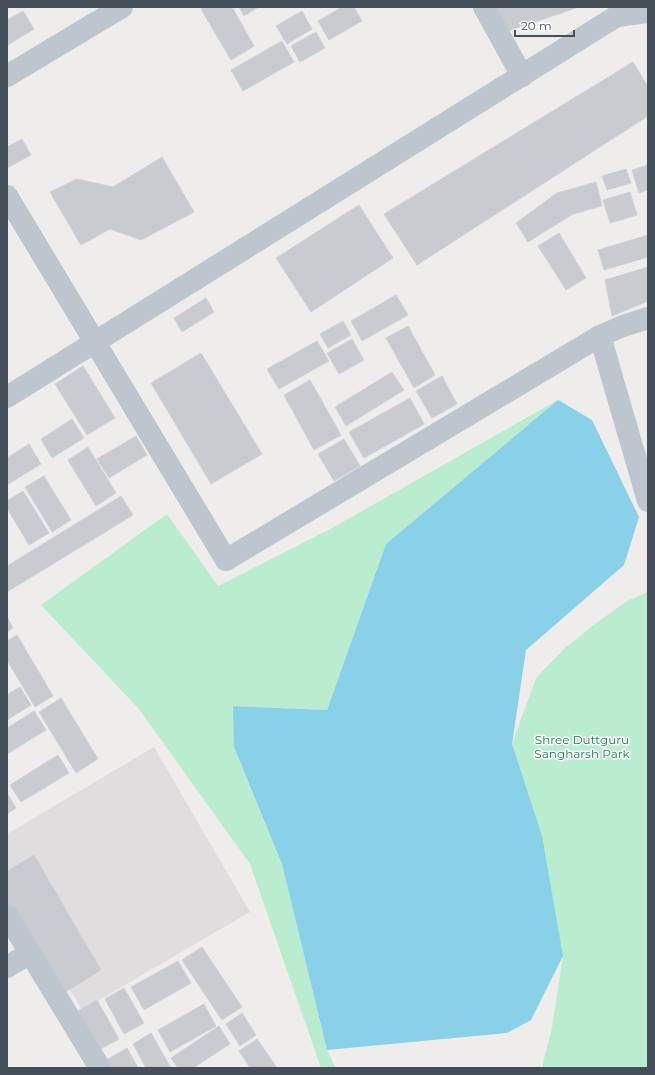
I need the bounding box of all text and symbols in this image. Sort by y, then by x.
scale bar [515,12,574,38]
text: 20 m [521,18,552,33]
park label: Shree Duttguru Sangharsh Park [534,732,630,761]

